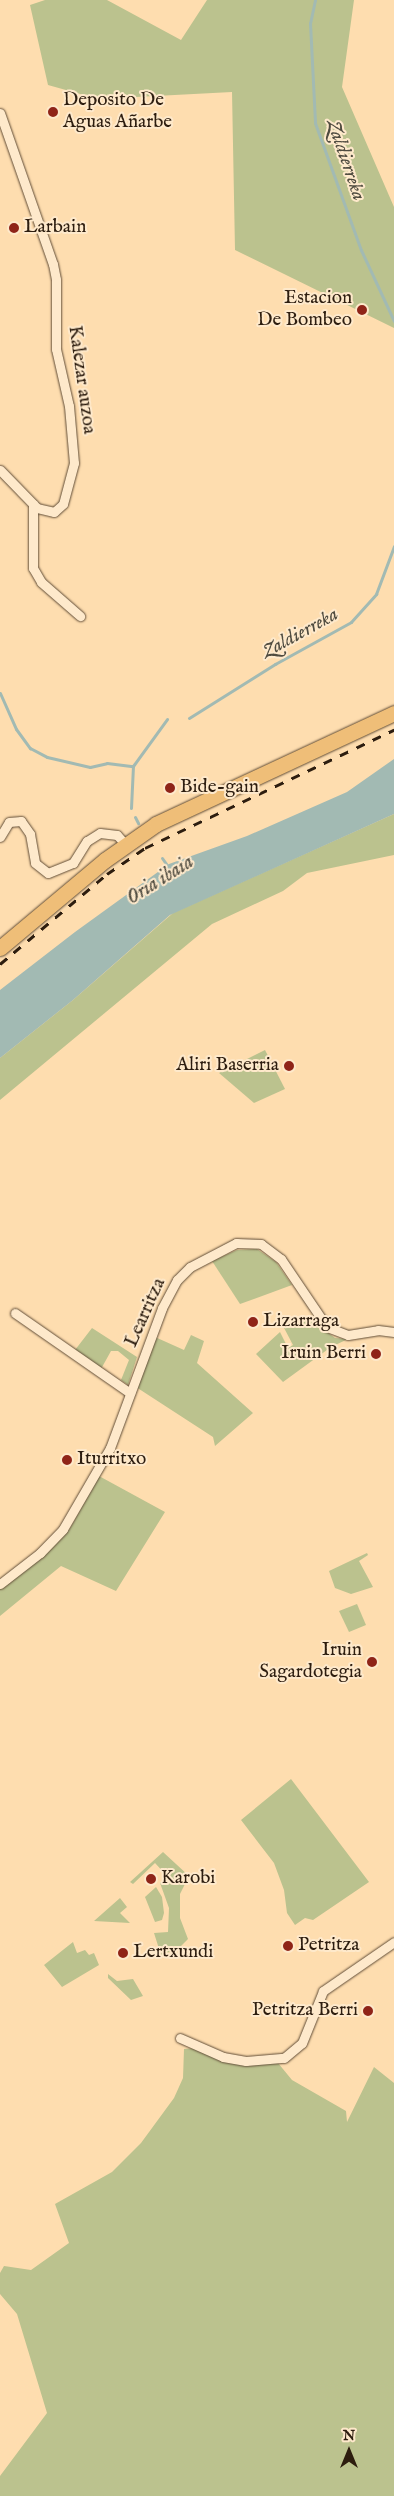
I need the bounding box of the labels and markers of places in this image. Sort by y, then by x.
place label: Deposito De Aguas Añarbe [63,90,172,134]
marker: Deposito De Aguas Añarbe [47,106,59,118]
place label: Larbain [24,217,86,239]
marker: Larbain [8,222,20,234]
place label: Estacion De Bombeo [257,288,352,332]
marker: Estacion De Bombeo [356,304,368,316]
place label: Bide-gain [180,777,259,799]
marker: Bide-gain [164,782,176,794]
place label: Aliri Baserria [176,1055,279,1077]
marker: Aliri Baserria [283,1060,295,1072]
place label: Lizarraga [263,1311,339,1333]
marker: Lizarraga [247,1316,259,1328]
place label: Iruin Berri [281,1343,366,1365]
marker: Iruin Berri [370,1348,382,1360]
place label: Iturritxo [77,1449,146,1471]
marker: Iturritxo [61,1454,73,1466]
place label: Iruin Sagardotegia [259,1640,362,1684]
marker: Iruin Sagardotegia [366,1656,378,1668]
place label: Karobi [161,1868,215,1890]
marker: Karobi [145,1873,157,1885]
place label: Petritza [298,1935,360,1957]
marker: Petritza [282,1940,294,1952]
place label: Lertxundi [133,1942,213,1964]
marker: Lertxundi [117,1947,129,1959]
place label: Petritza Berri [252,2000,358,2022]
marker: Petritza Berri [362,2005,374,2017]

